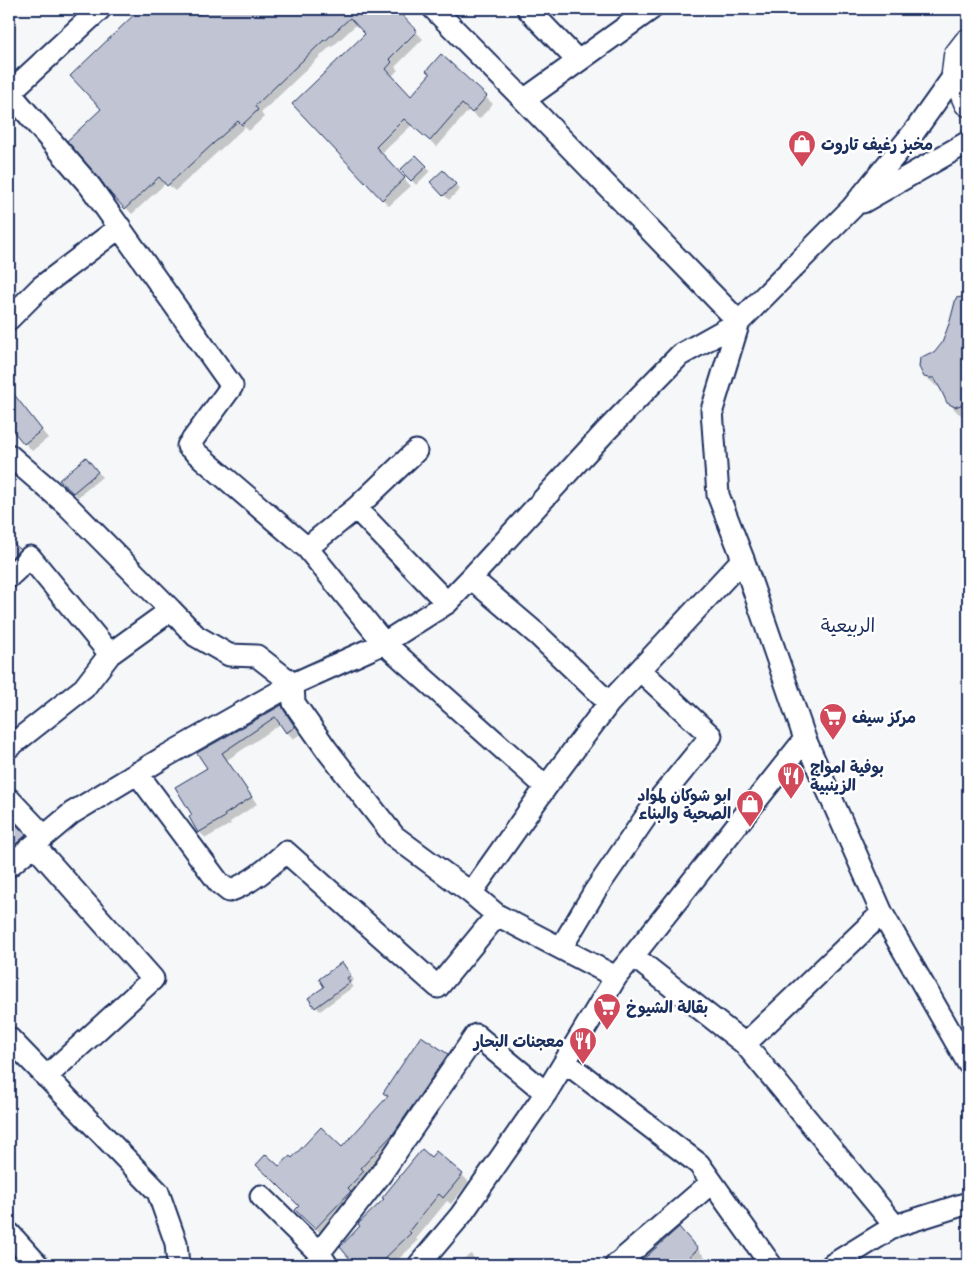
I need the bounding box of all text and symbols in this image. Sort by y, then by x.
shop icon: مخبز رغيف تاروت [787,129,817,168]
place label: مخبز رغيف تاروت [821,135,933,156]
district label: الربيعية [821,614,875,639]
supermarket icon: مركز سيف [818,702,848,741]
place label: مركز سيف [852,708,916,729]
place label: بوفية امواج الزينبية [810,758,884,797]
restaurant icon: بوفية امواج الزينبية [776,761,806,800]
place label: ابو شوكان لمواد الصحية والبناء [637,786,731,825]
shop icon: ابو شوكان لمواد الصحية والبناء [735,789,765,828]
supermarket icon: بقالة الشيوخ [592,992,622,1031]
place label: بقالة الشيوخ [626,998,708,1019]
restaurant icon: معجنات البحار [568,1026,598,1065]
place label: معجنات البحار [472,1032,564,1053]

